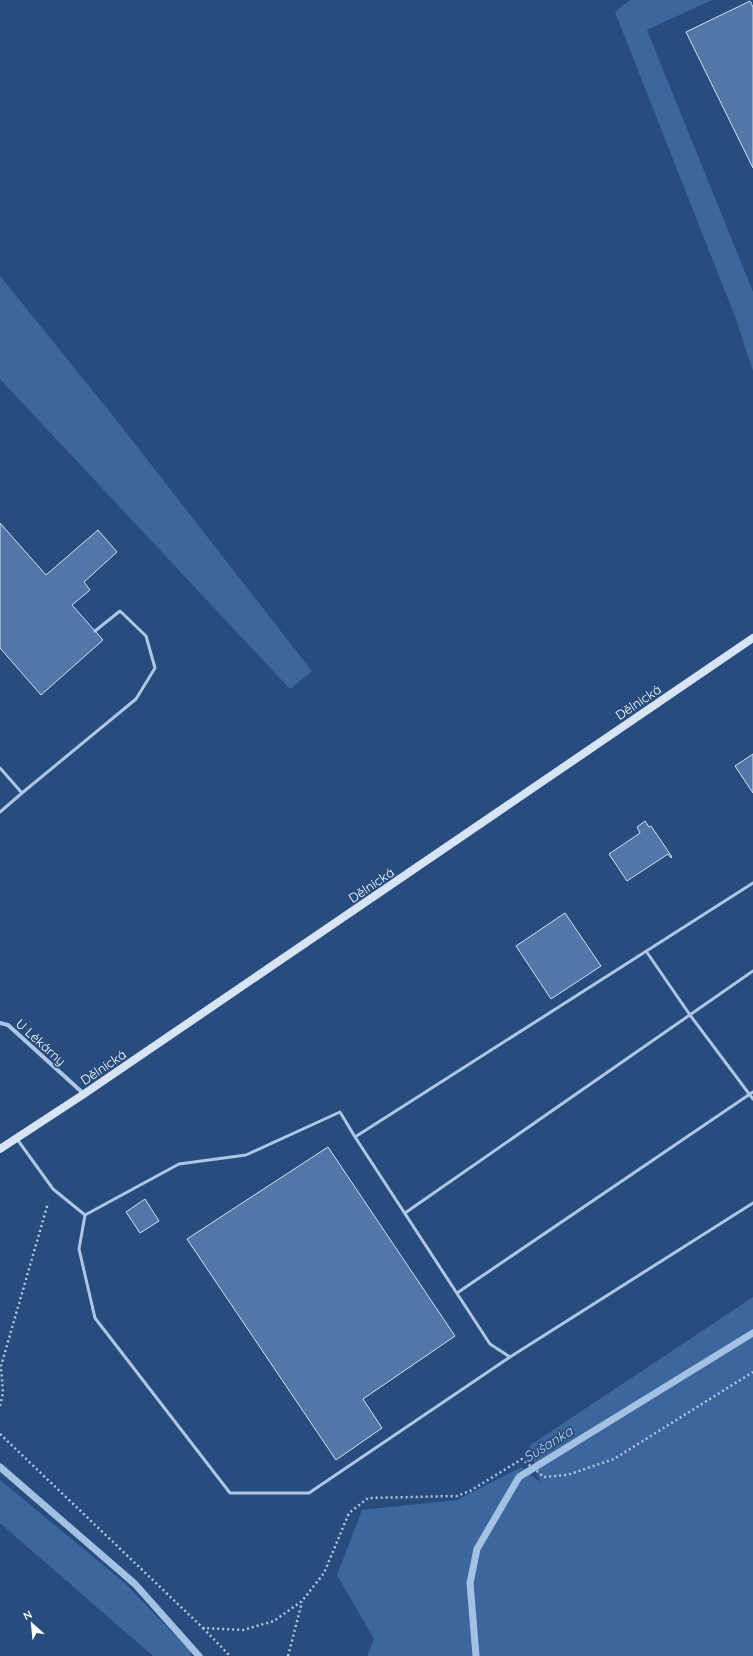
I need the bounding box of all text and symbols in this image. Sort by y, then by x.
street label: Dělnická [612,681,664,723]
street label: Dělnická [345,864,397,906]
street label: U Lékárny [13,1015,69,1069]
street label: Dělnická [77,1046,129,1088]
water label: Sušanka [520,1421,577,1466]
north arrow [12,1604,52,1644]
text: N [21,1607,34,1623]

